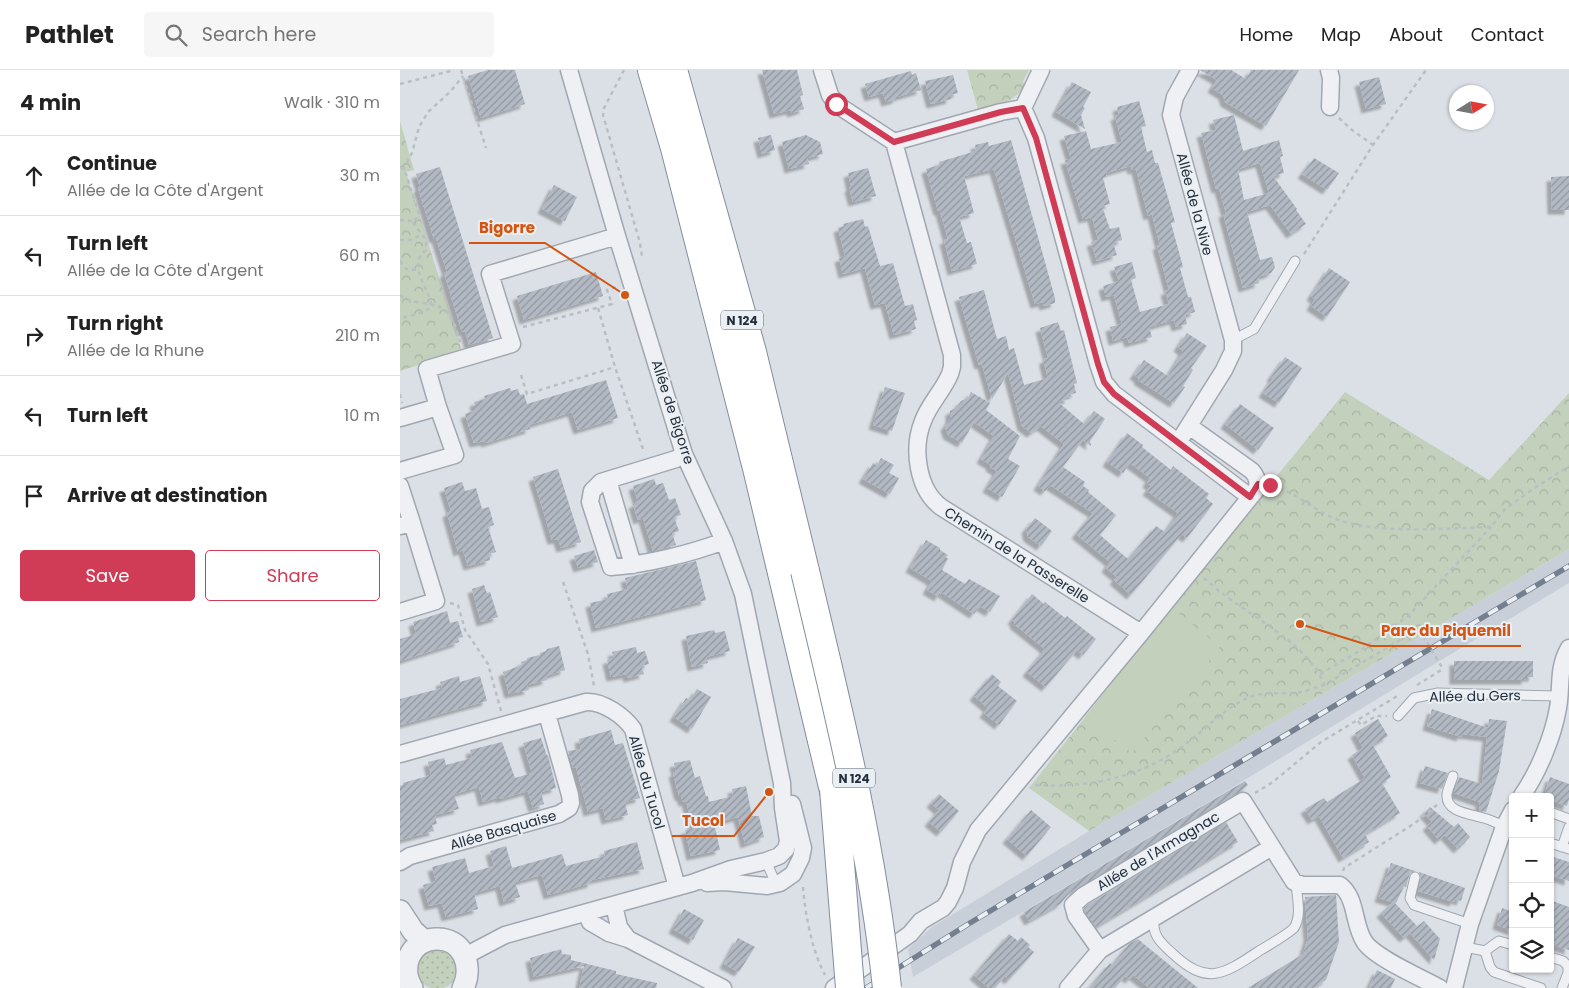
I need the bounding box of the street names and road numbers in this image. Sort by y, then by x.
street label: Allée de la Nive [1172,150,1218,258]
road number: N 124 [721,310,763,330]
street label: Allée de Bigorre [647,357,699,467]
street label: Chemin de la Passerelle [941,502,1094,608]
street label: Allée du Gers [1429,685,1521,707]
street label: Allée du Tucol [624,733,670,831]
road number: N 124 [833,768,875,788]
street label: Allée Basquaise [447,805,559,855]
street label: Allée de l'Armagnac [1093,806,1223,896]

